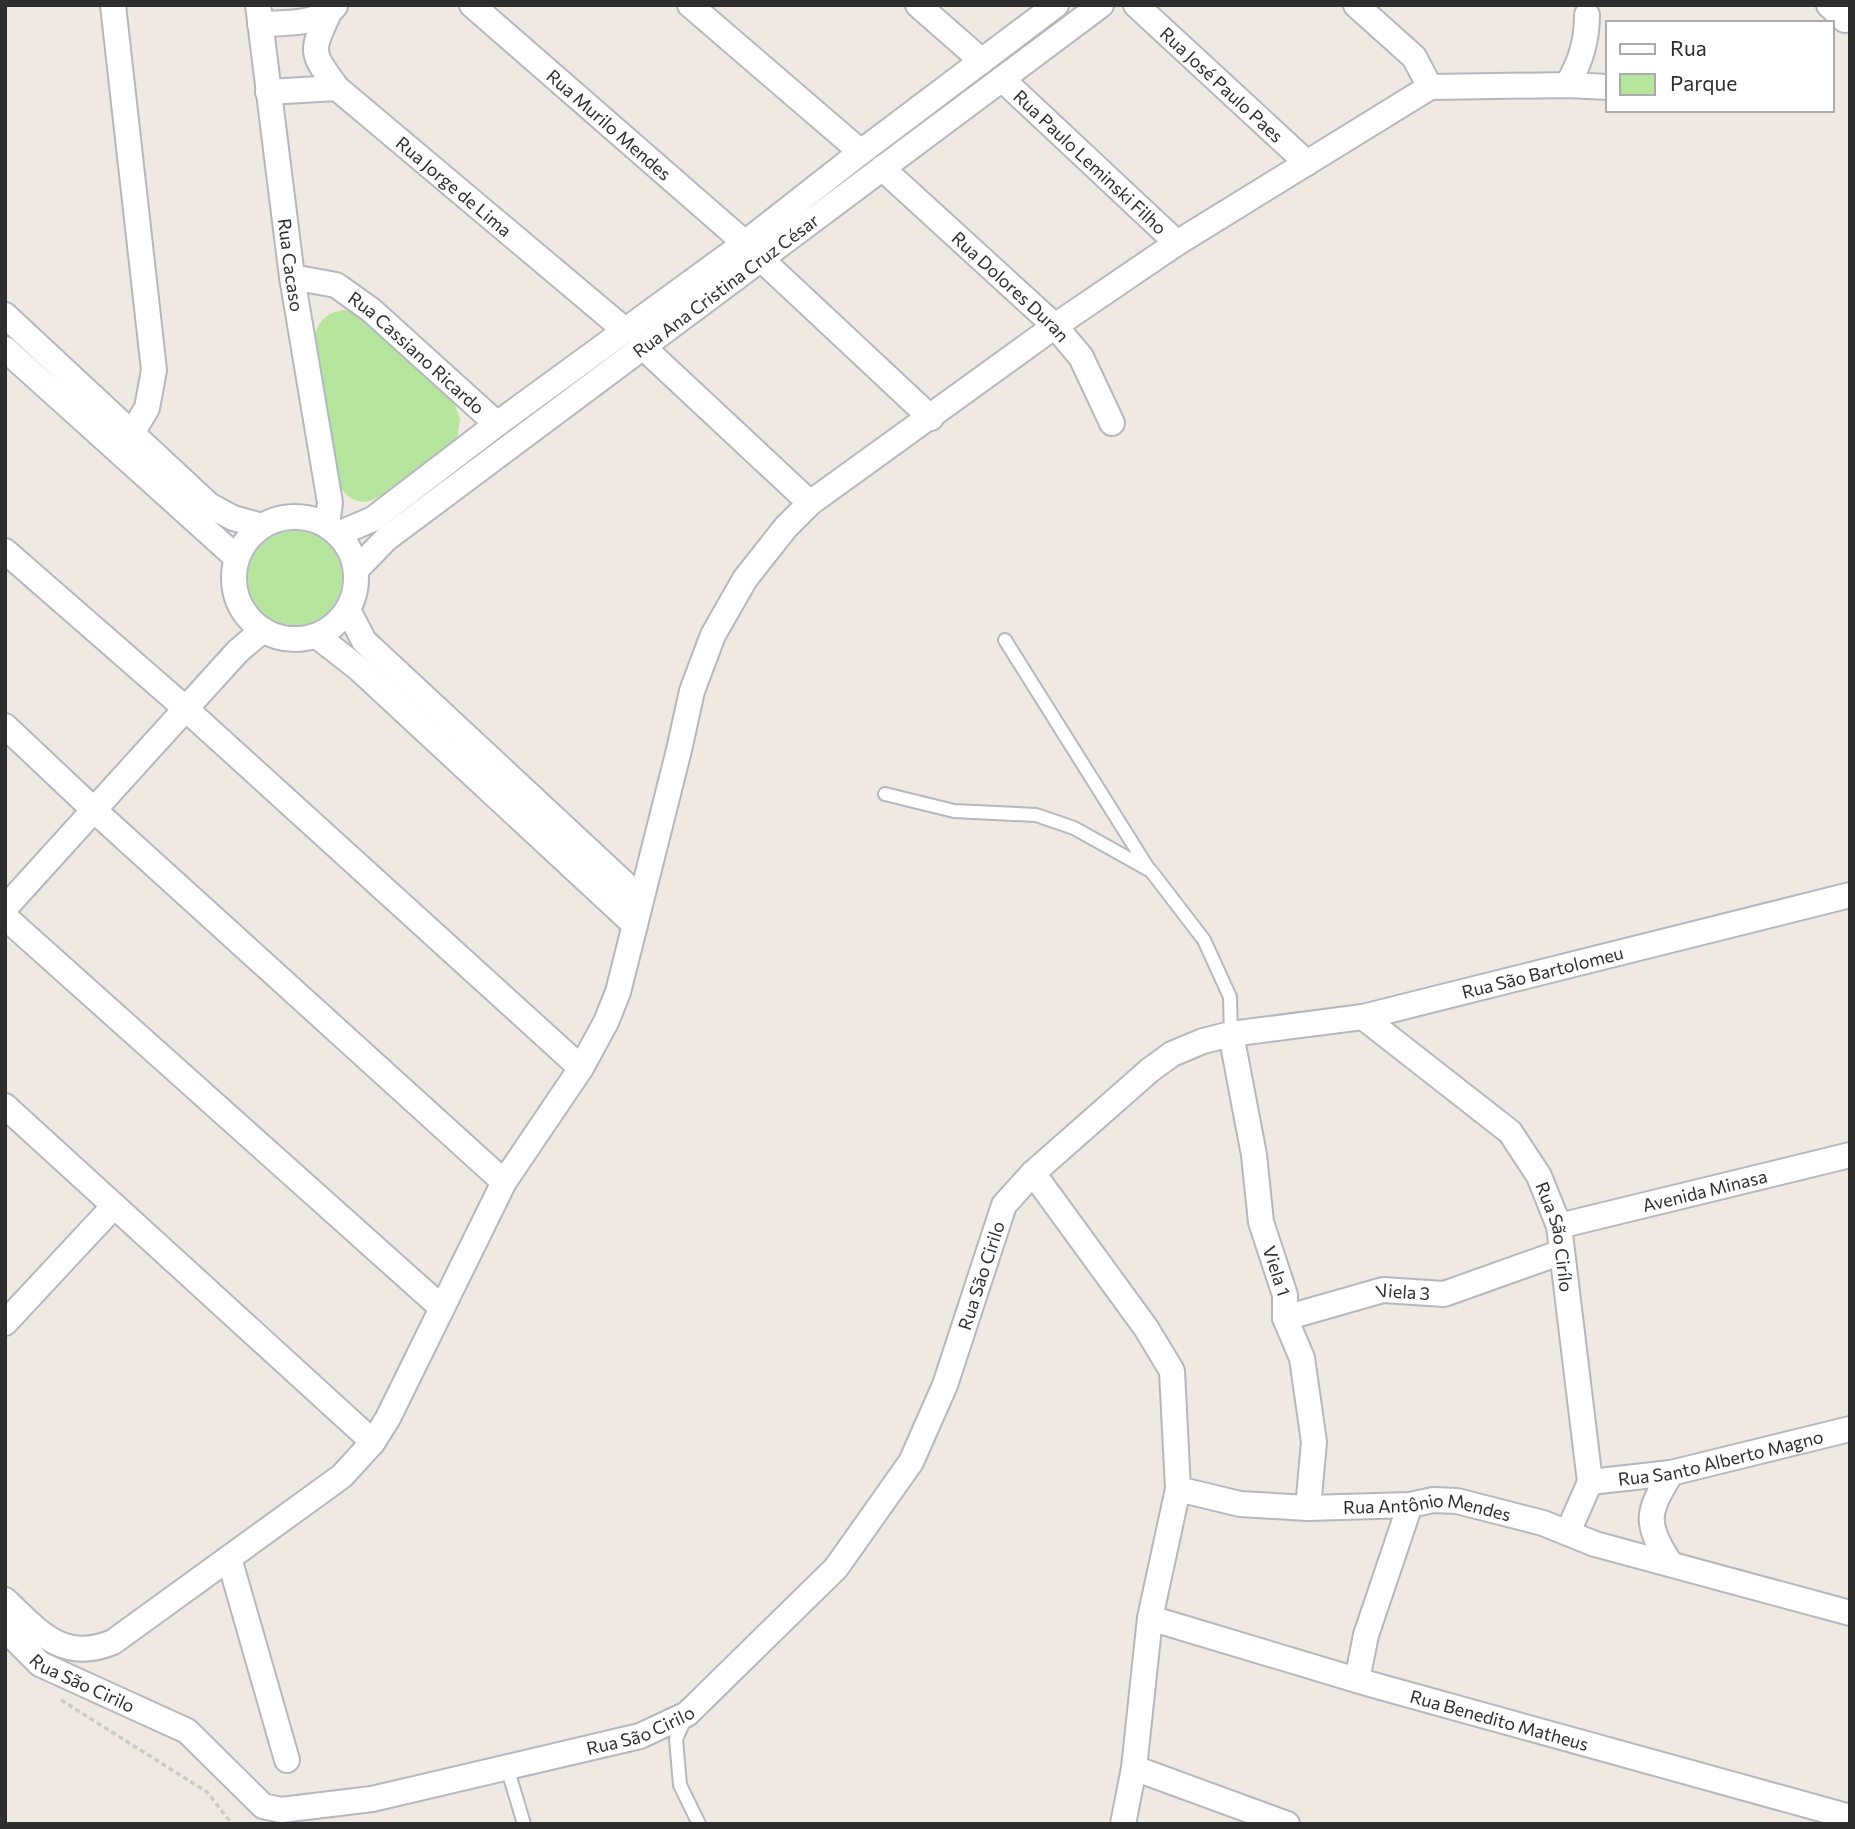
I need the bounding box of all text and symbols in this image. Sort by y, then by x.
legend [1606,21,1834,112]
street label: Rua José Paulo Paes [1156,22,1288,147]
text: Rua [1670,35,1707,60]
street label: Rua Murilo Mendes [542,64,676,185]
text: Parque [1670,70,1737,95]
street label: Rua Paulo Leminski Filho [1009,85,1171,239]
street label: Rua Jorge de Lima [392,132,516,241]
street label: Rua Ana Cristina Cruz César [628,209,823,362]
street label: Rua Cacaso [274,217,309,313]
street label: Rua Dolores Duran [948,226,1074,346]
street label: Rua Cassiano Ricardo [344,286,489,419]
street label: Rua São Bartolomeu [1459,941,1626,1003]
street label: Avenida Minasa [1640,1165,1769,1216]
street label: Rua São Cirílo [1531,1178,1578,1293]
street label: Rua São Cirilo [953,1218,1009,1333]
street label: Viela 1 [1259,1243,1296,1299]
street label: Viela 3 [1373,1278,1431,1304]
street label: Rua Santo Alberto Magno [1617,1425,1826,1490]
street label: Rua Antônio Mendes [1343,1489,1513,1525]
street label: Rua São Cirilo [25,1649,138,1717]
street label: Rua Benedito Matheus [1408,1685,1591,1755]
street label: Rua São Cirilo [584,1702,699,1759]

